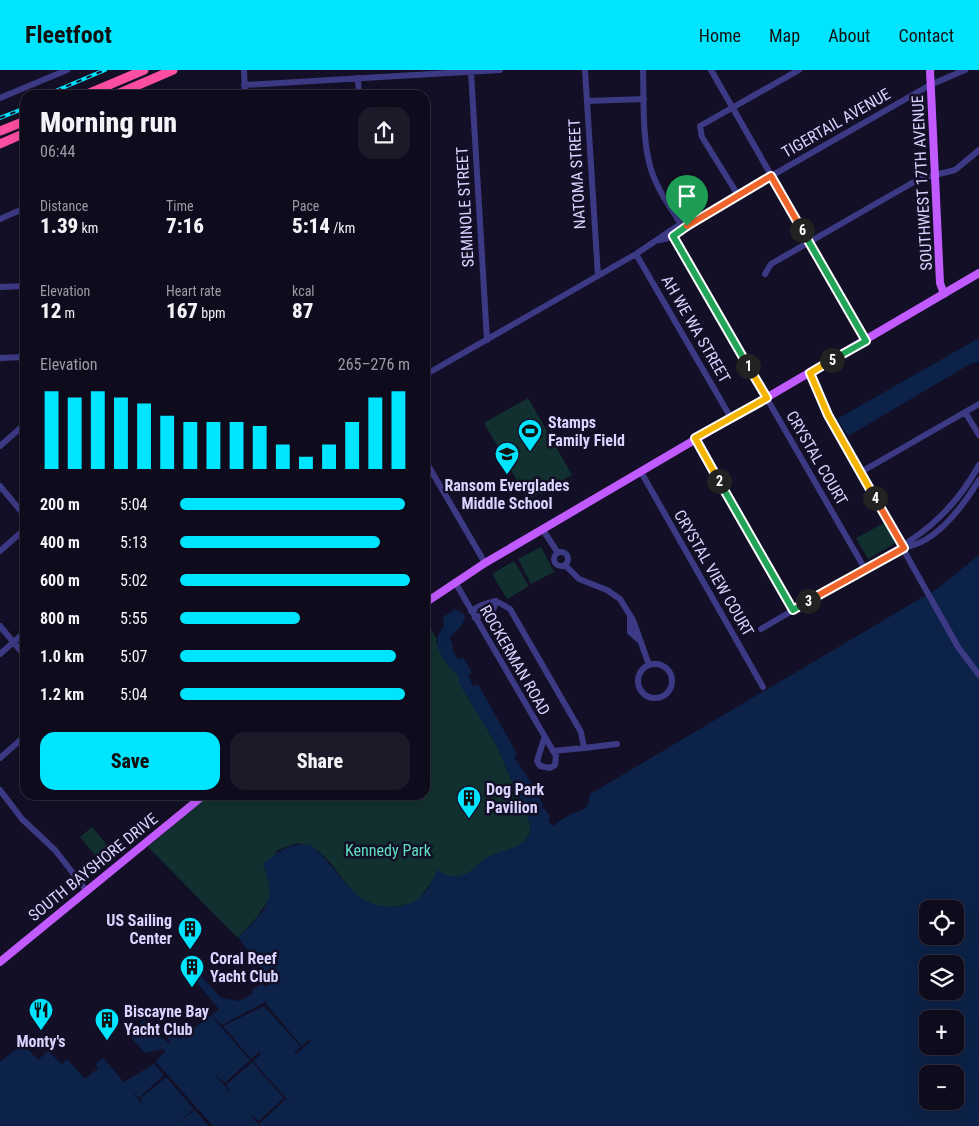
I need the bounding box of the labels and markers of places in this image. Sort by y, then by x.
pin [666,175,708,226]
pin: 6 [790,218,814,242]
pin: 5 [820,348,844,372]
pin: 1 [736,354,760,378]
place label: Stamps Family Field [548,413,625,450]
sports icon: Stamps Family Field [517,418,543,452]
school or university icon: Ransom Everglades Middle School [494,441,520,475]
pin: 2 [706,468,732,494]
place label: Ransom Everglades Middle School [444,476,570,513]
pin: 4 [862,486,888,510]
pin: 3 [796,588,820,614]
place label: Dog Park Pavilion [486,780,545,817]
building icon: Dog Park Pavilion [456,785,482,819]
place label: US Sailing Center [106,911,172,948]
building icon: US Sailing Center [177,916,203,950]
place label: Coral Reef Yacht Club [210,949,279,986]
building icon: Coral Reef Yacht Club [179,954,205,988]
restaurant icon: Monty's [28,997,54,1031]
place label: Biscayne Bay Yacht Club [124,1002,209,1039]
building icon: Biscayne Bay Yacht Club [94,1007,120,1041]
place label: Monty's [16,1032,66,1051]

